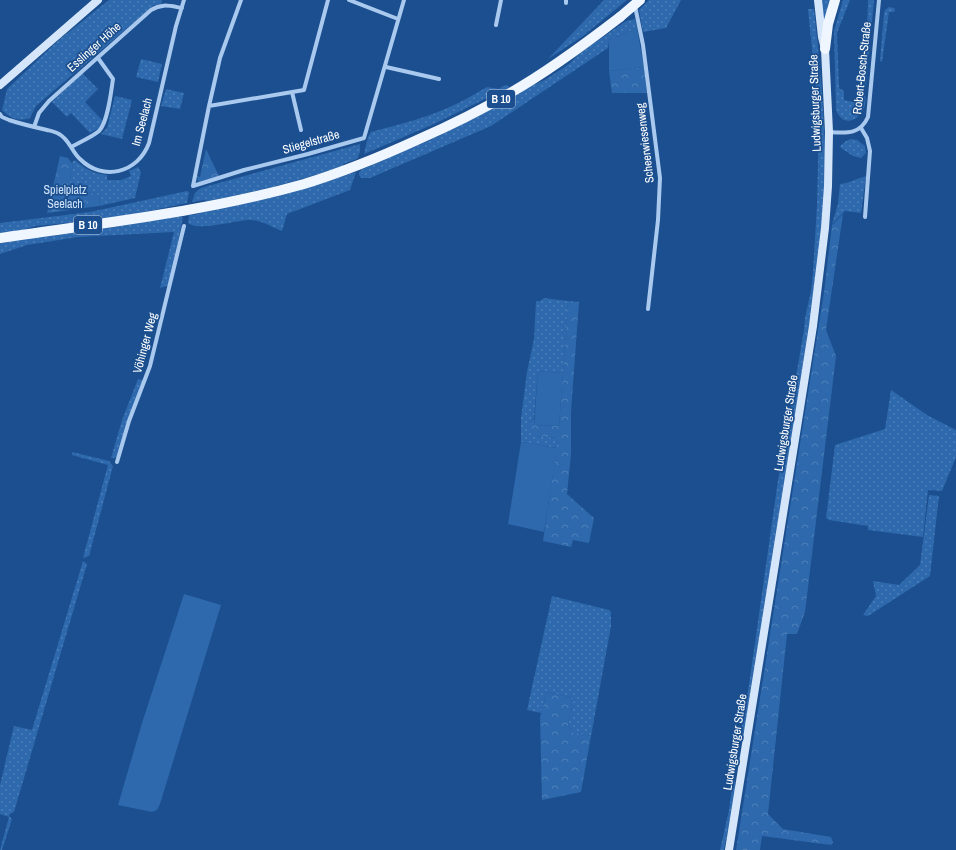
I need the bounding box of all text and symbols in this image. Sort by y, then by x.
street label: Esslinger Höhe [64,19,124,75]
street label: Robert-Bosch-Straße [849,21,875,115]
street label: Ludwigsburger Straße [805,54,825,152]
road number: B 10 [487,90,515,108]
street label: Im Seelach [128,96,156,148]
street label: Scheerwiesenweg [632,102,658,184]
street label: Stiegelstraße [281,126,341,158]
park label: Spielplatz Seelach [43,182,87,212]
road number: B 10 [74,216,102,234]
street label: Vöhinger Weg [129,310,161,375]
street label: Ludwigsburger Straße [770,374,802,472]
street label: Ludwigsburger Straße [719,693,751,791]

